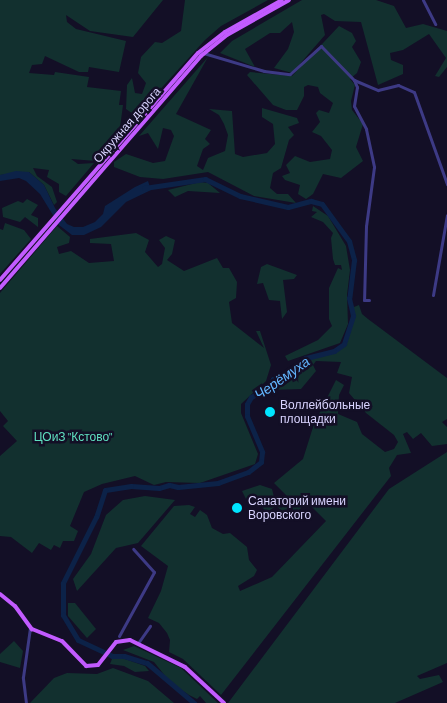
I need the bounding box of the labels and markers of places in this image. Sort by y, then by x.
place label: Воллейбольные площадки [280,398,370,426]
marker: Воллейбольные площадки [264,406,276,418]
place label: Санаторий имени Воровского [248,494,346,522]
marker: Санаторий имени Воровского [230,501,244,515]

